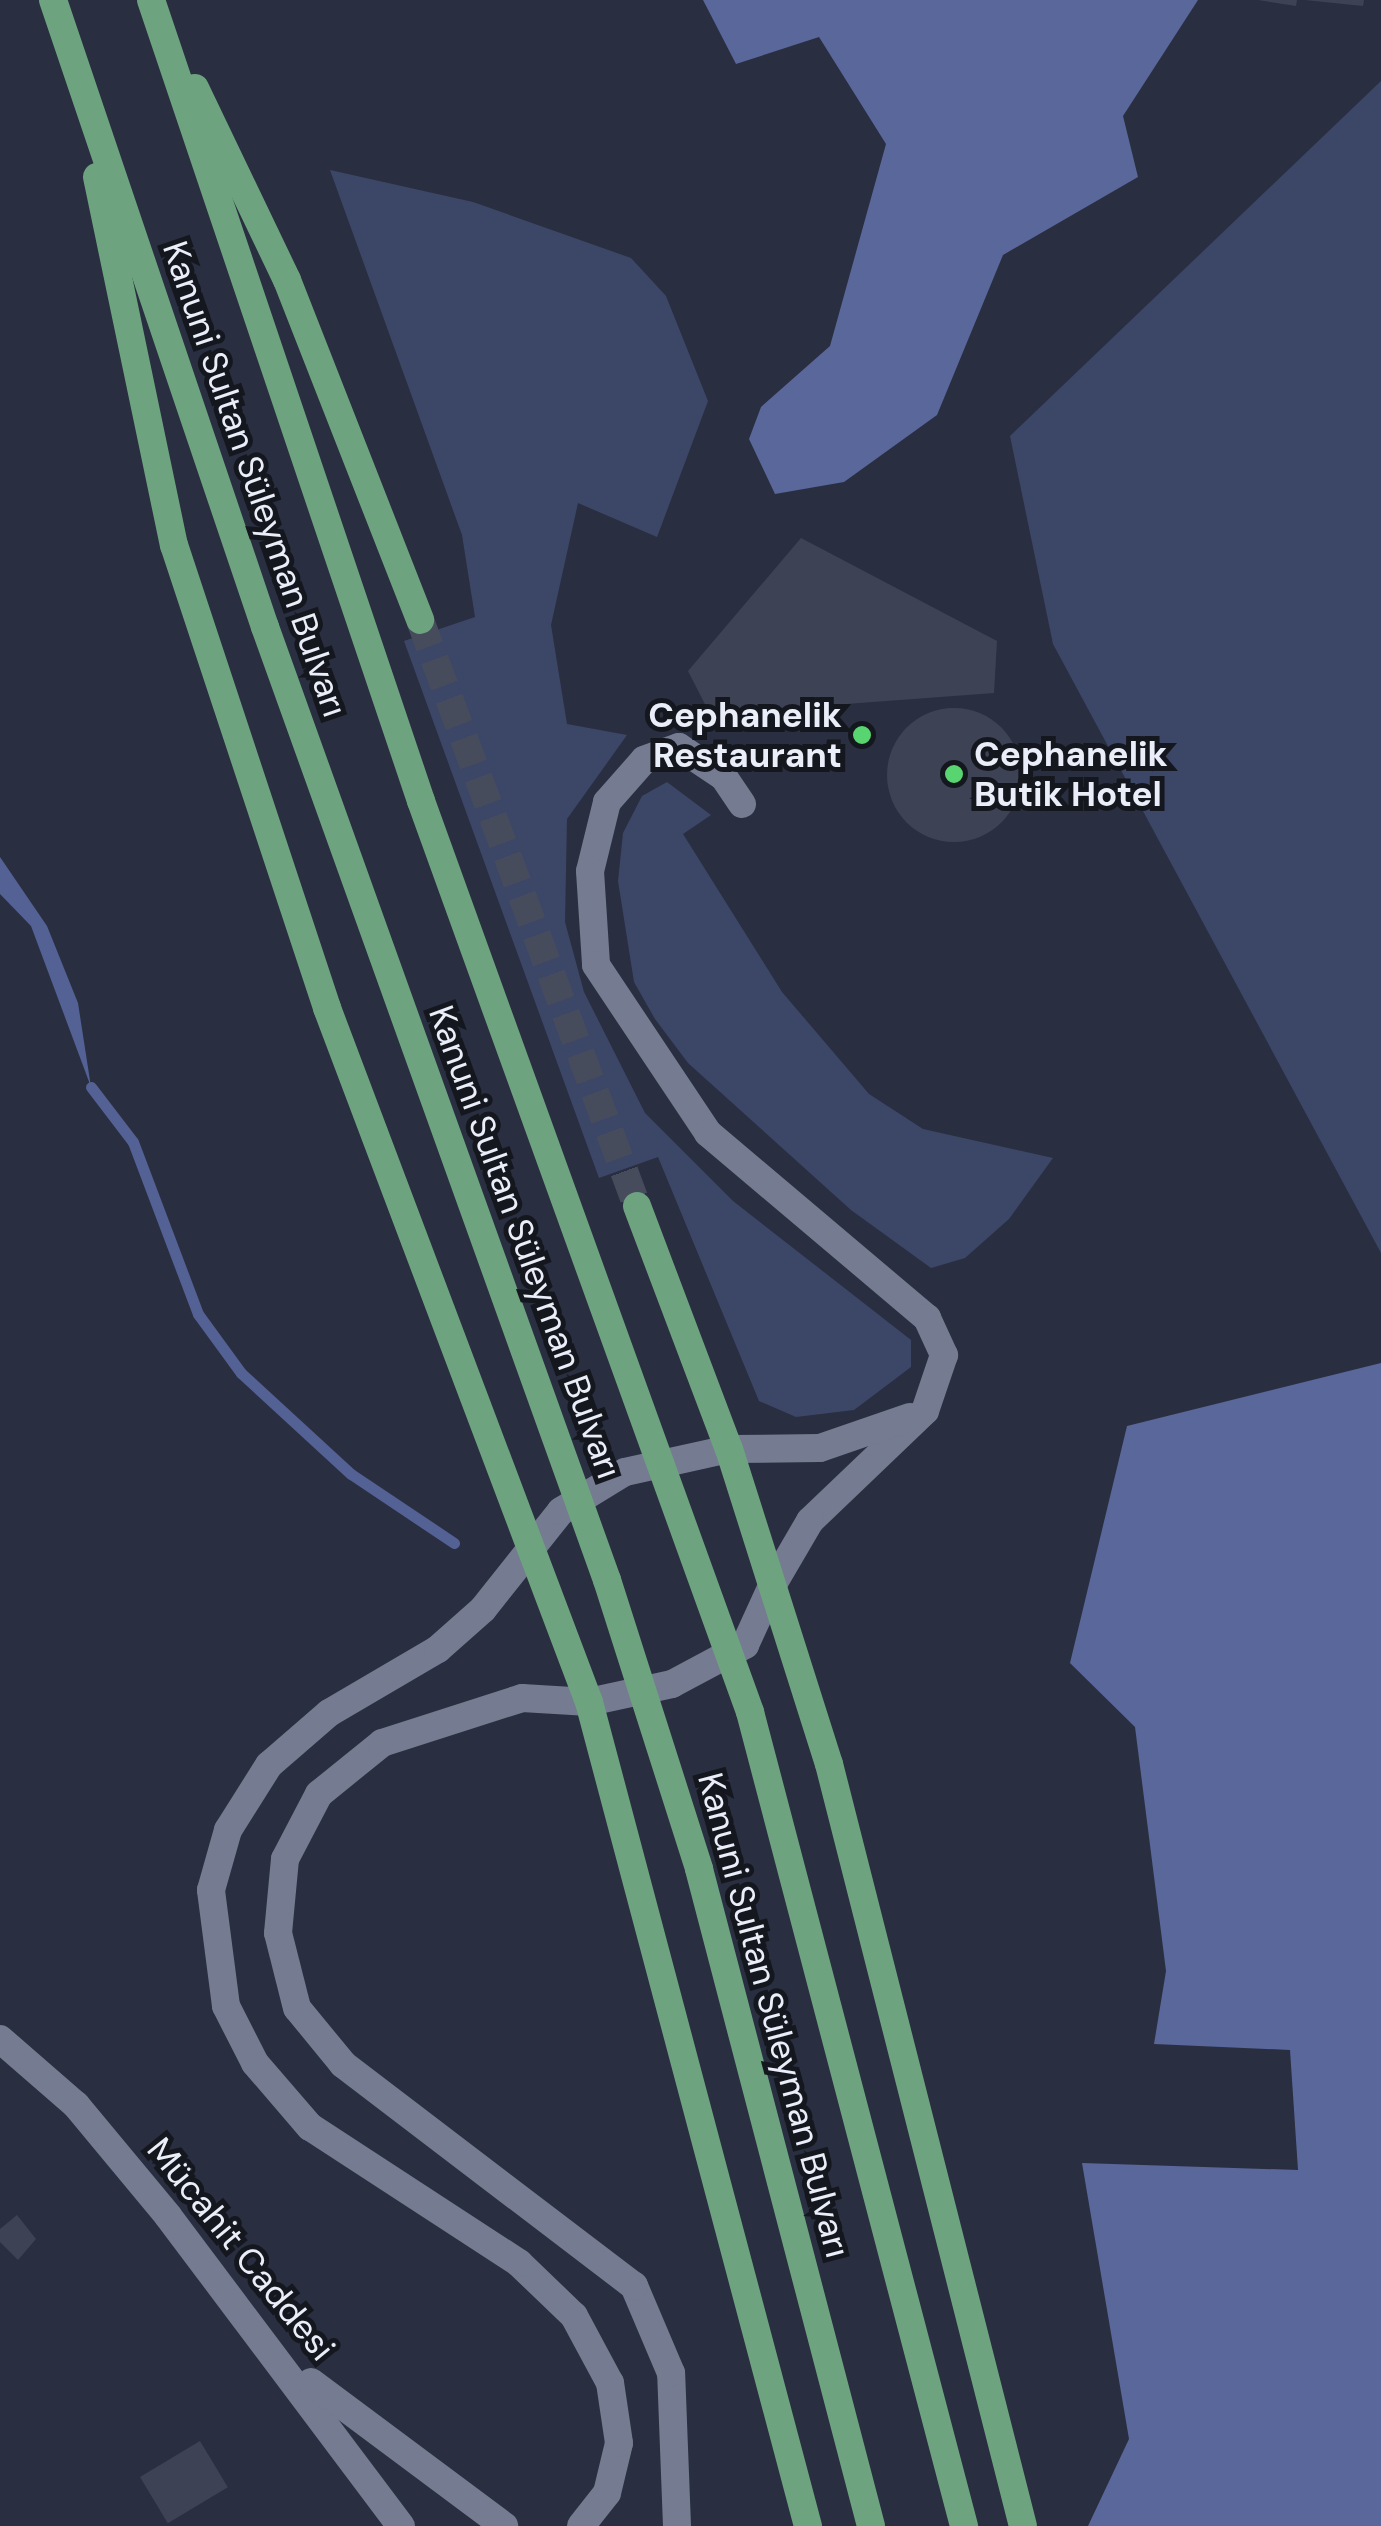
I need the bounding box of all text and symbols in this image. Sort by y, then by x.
street label: Kanuni Sultan Süleyman Bulvarı [154,236,356,722]
place label: Cephanelik Restaurant [648,694,842,776]
marker: Cephanelik Restaurant [851,724,873,746]
place label: Cephanelik Butik Hotel [974,733,1168,815]
marker: Cephanelik Butik Hotel [943,763,965,785]
street label: Kanuni Sultan Süleyman Bulvarı [420,1000,630,1484]
street label: Kanuni Sultan Süleyman Bulvarı [689,1768,859,2262]
street label: Mücahit Caddesi [138,2129,344,2369]

